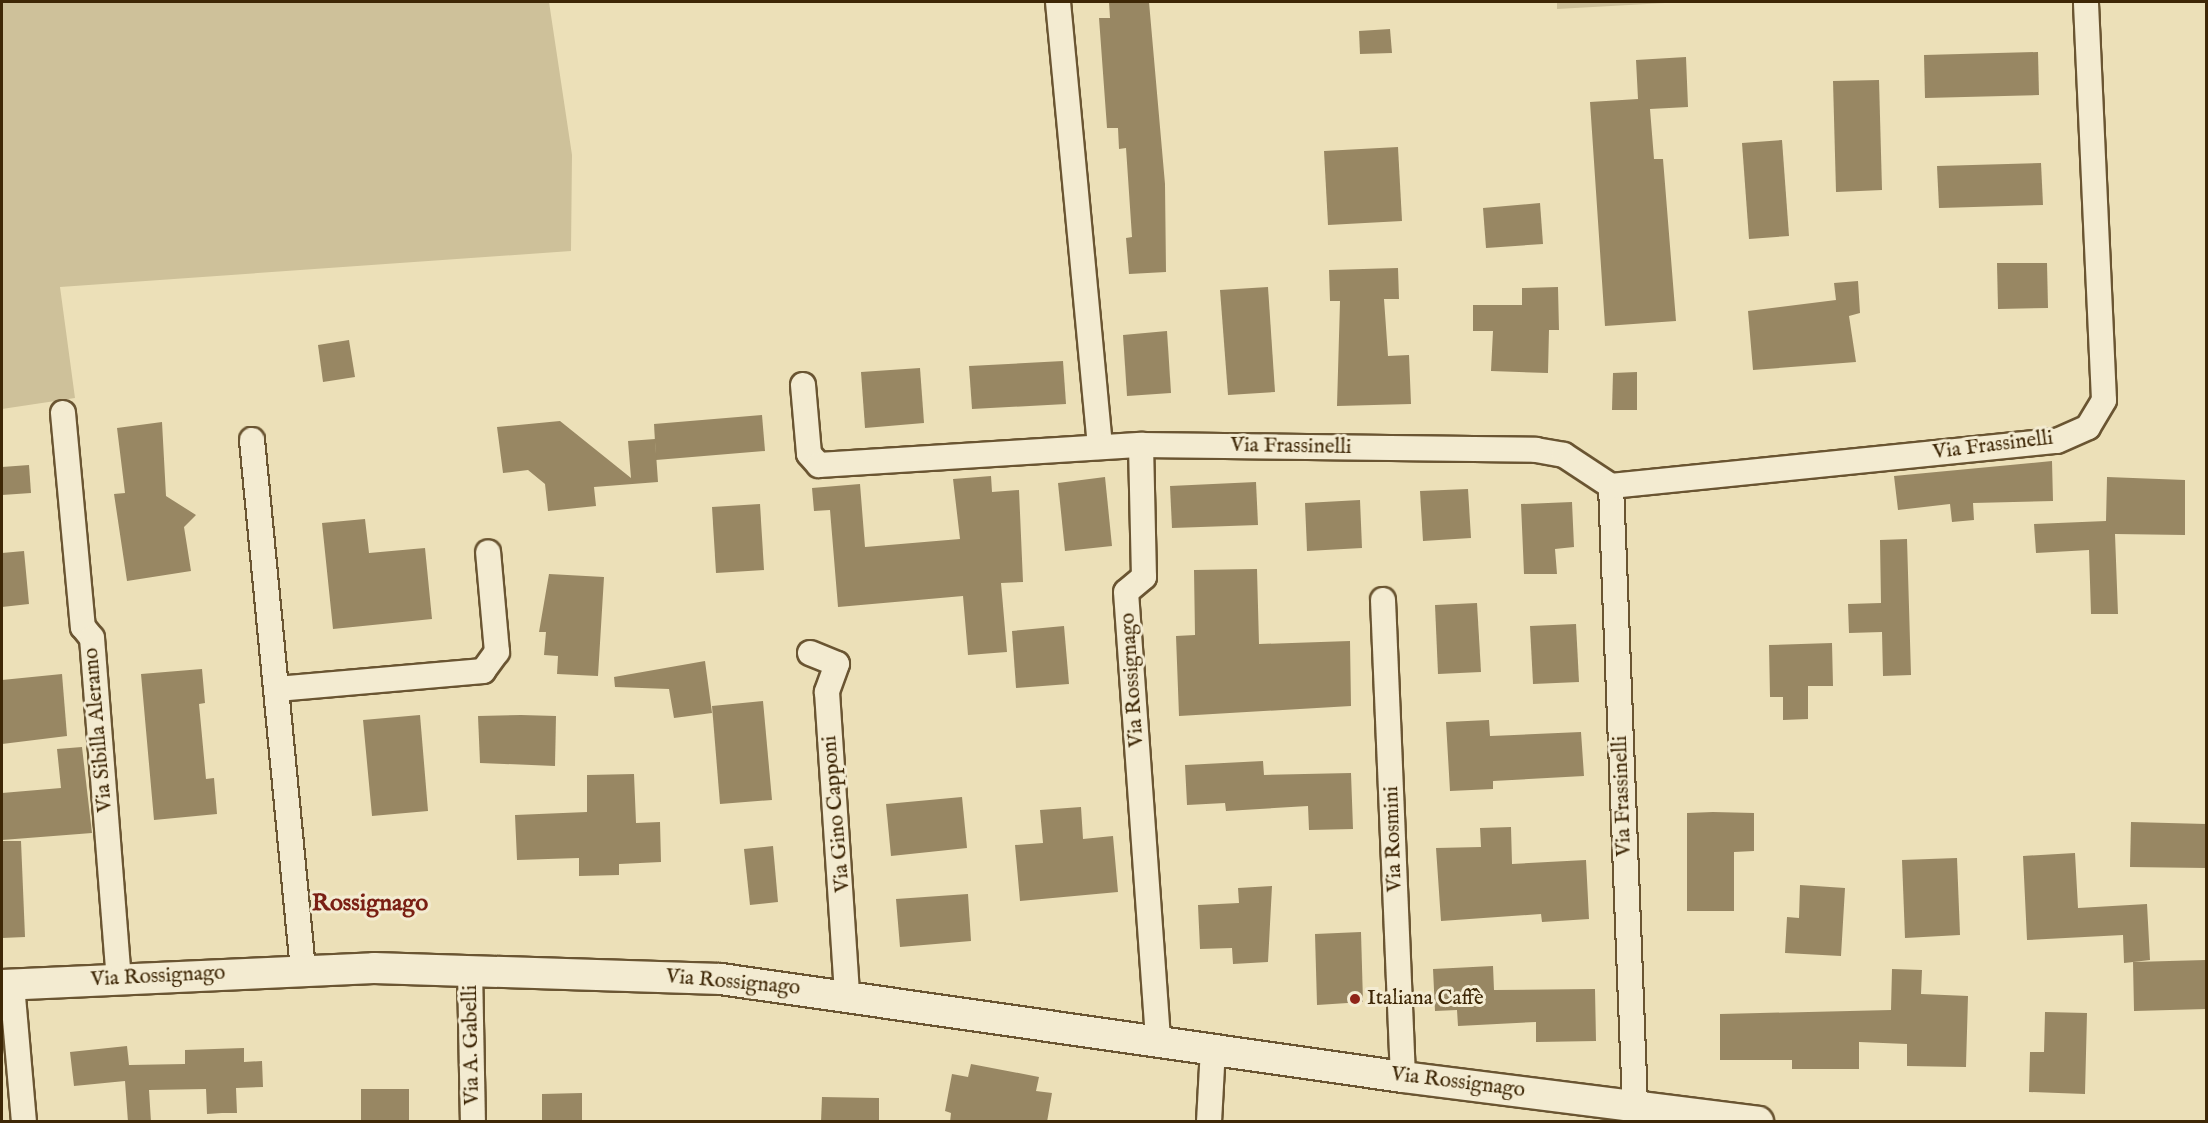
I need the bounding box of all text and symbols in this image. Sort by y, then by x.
street label: Via Frassinelli [1931,426,2055,466]
street label: Via Frassinelli [1230,433,1352,461]
street label: Via Rossignago [1116,612,1150,748]
street label: Via Sibilla Aleramo [79,647,119,813]
street label: Via Gino Capponi [818,735,856,893]
street label: Via Frassinelli [1608,735,1638,857]
street label: Via Rosmini [1380,785,1408,893]
district label: Rossignago [312,890,428,918]
street label: Via Rossignago [90,961,226,993]
street label: Via Rossignago [665,965,801,1001]
street label: Via A. Gabelli [458,985,486,1105]
place label: Italiana Caffè [1367,986,1484,1012]
marker: Italiana Caffè [1348,992,1362,1006]
street label: Via Rossignago [1390,1062,1526,1104]

